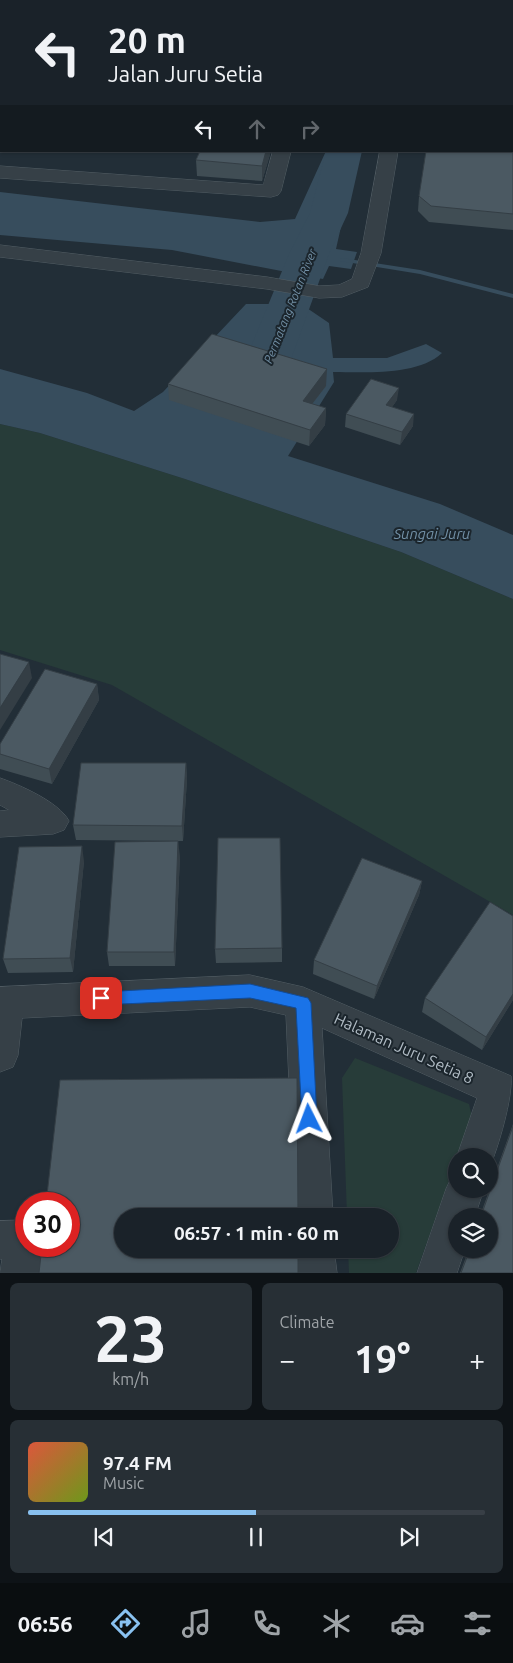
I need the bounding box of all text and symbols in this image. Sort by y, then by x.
icon: left [25,20,90,85]
text: 20 m [108,20,186,60]
text: Jalan Juru Setia [108,61,263,86]
icon: left [190,115,218,143]
icon: ahead [243,115,271,143]
icon: right [296,115,324,143]
water label: Permatang Rotan River [261,247,319,365]
water label: Sungai Juru [393,525,470,542]
pin [80,977,122,1019]
icon: arrive [87,984,115,1012]
street label: Halaman Juru Setia 8 [331,1009,477,1087]
position arrow [282,1092,334,1144]
map controls [448,1148,498,1258]
button: search [448,1148,498,1198]
speed limit sign: 30 [15,1192,80,1257]
button: layers [448,1208,498,1258]
text: 06:57 · 1 min · 60 m [174,1222,339,1244]
text: 23 [94,1301,167,1374]
text: Climate [280,1313,335,1331]
text: 19° [354,1338,410,1380]
text: − [280,1344,295,1375]
text: + [469,1344,485,1375]
text: km/h [112,1370,149,1388]
text: 97.4 FM [103,1452,172,1474]
text: Music [103,1474,144,1492]
icon: previous [90,1523,118,1551]
icon: pause [242,1523,270,1551]
icon: next [395,1523,423,1551]
icon: directions [108,1606,143,1641]
icon: music [179,1606,214,1641]
icon: phone [249,1606,284,1641]
icon: climate [319,1606,354,1641]
icon: car [390,1606,425,1641]
icon: filters [460,1606,495,1641]
text: 06:56 [18,1611,73,1636]

